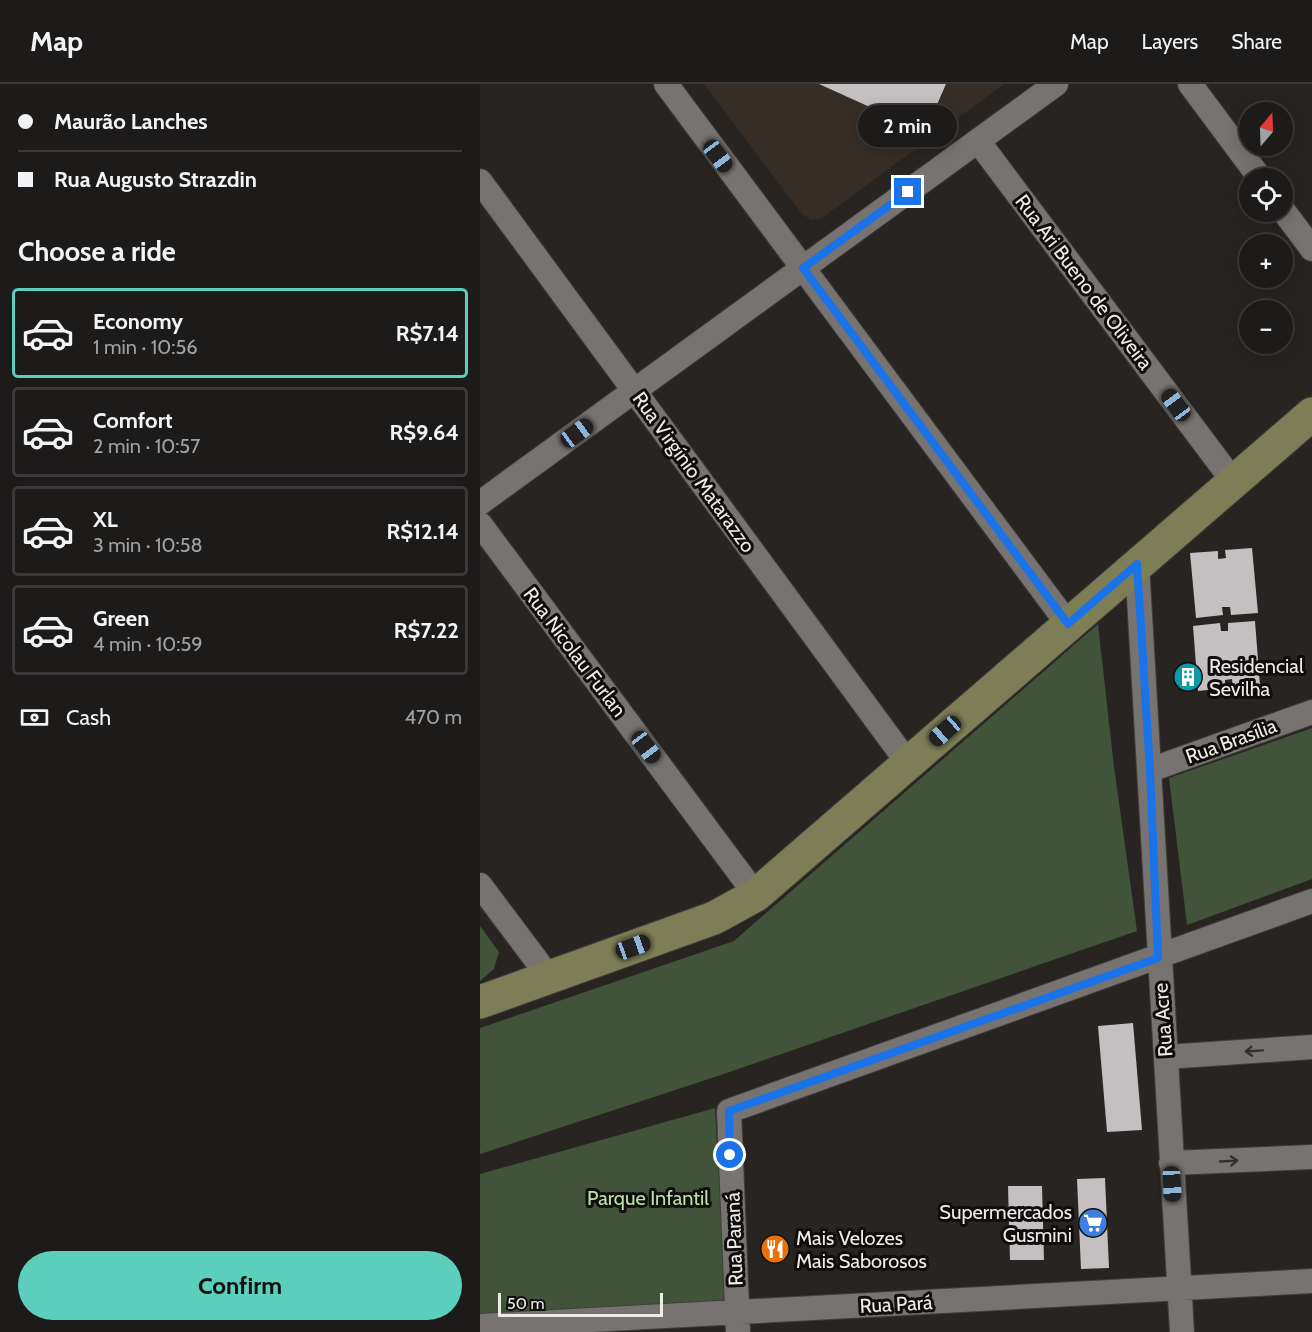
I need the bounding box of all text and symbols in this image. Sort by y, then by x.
text: Map [30,24,83,58]
text: Map [1070,29,1109,54]
text: Layers [1142,29,1198,54]
text: Share [1231,29,1282,54]
north arrow [1239,102,1293,156]
map controls [1239,102,1293,354]
callout: 2 min [858,105,958,147]
text: Maurão Lanches [54,108,208,135]
text: 2 min [883,114,932,138]
car [700,136,736,176]
text: Rua Augusto Strazdin [54,166,257,193]
button: locate [1239,168,1293,222]
route end [894,178,921,205]
street label: Rua Ari Bueno de Oliveira [1010,190,1158,375]
button: + [1239,234,1293,288]
text: Choose a ride [18,235,176,268]
button: − [1239,300,1293,354]
icon: car [21,306,75,360]
text: Economy [93,308,183,335]
text: R$7.14 [396,320,459,347]
text: 1 min · 10:56 [93,335,198,359]
car [1158,385,1194,425]
street label: Rua Virgínio Matarazzo [628,387,760,557]
icon: car [21,405,75,459]
text: Comfort [93,407,172,434]
car [557,415,597,451]
text: R$9.64 [390,419,459,446]
text: 2 min · 10:57 [93,434,200,458]
icon: car [21,504,75,558]
text: XL [93,506,118,533]
text: R$12.14 [386,518,459,545]
text: 3 min · 10:58 [93,533,203,557]
street label: Rua Nicolau Furlan [519,583,631,721]
icon: car [21,603,75,657]
text: Green [93,605,149,632]
text: R$7.22 [394,617,459,644]
text: 4 min · 10:59 [93,632,203,656]
place label: Residencial Sevilha [1209,654,1304,701]
building icon: Residencial Sevilha [1172,661,1204,693]
icon: cash [18,701,51,734]
text: Cash [66,704,111,731]
text: 470 m [405,705,462,729]
car [926,712,964,750]
street label: Rua Brasília [1182,713,1280,769]
car [628,727,664,767]
car [613,932,653,962]
street label: Rua Acre [1148,982,1178,1058]
one-way arrow [1244,1046,1264,1057]
route start [716,1141,743,1168]
one-way arrow [1219,1155,1239,1166]
car [1162,1166,1182,1202]
park label: Parque Infantil [587,1186,709,1210]
street label: Rua Paraná [720,1191,748,1286]
place label: Supermercados Gusmini [939,1200,1072,1247]
supermarket icon: Supermercados Gusmini [1077,1207,1109,1239]
place label: Mais Velozes Mais Saborosos [796,1226,927,1273]
restaurant icon: Mais Velozes Mais Saborosos [759,1233,791,1265]
button: Confirm [18,1251,462,1320]
scale bar [498,1290,663,1318]
street label: Rua Pará [859,1290,933,1318]
text: 50 m [507,1294,544,1313]

